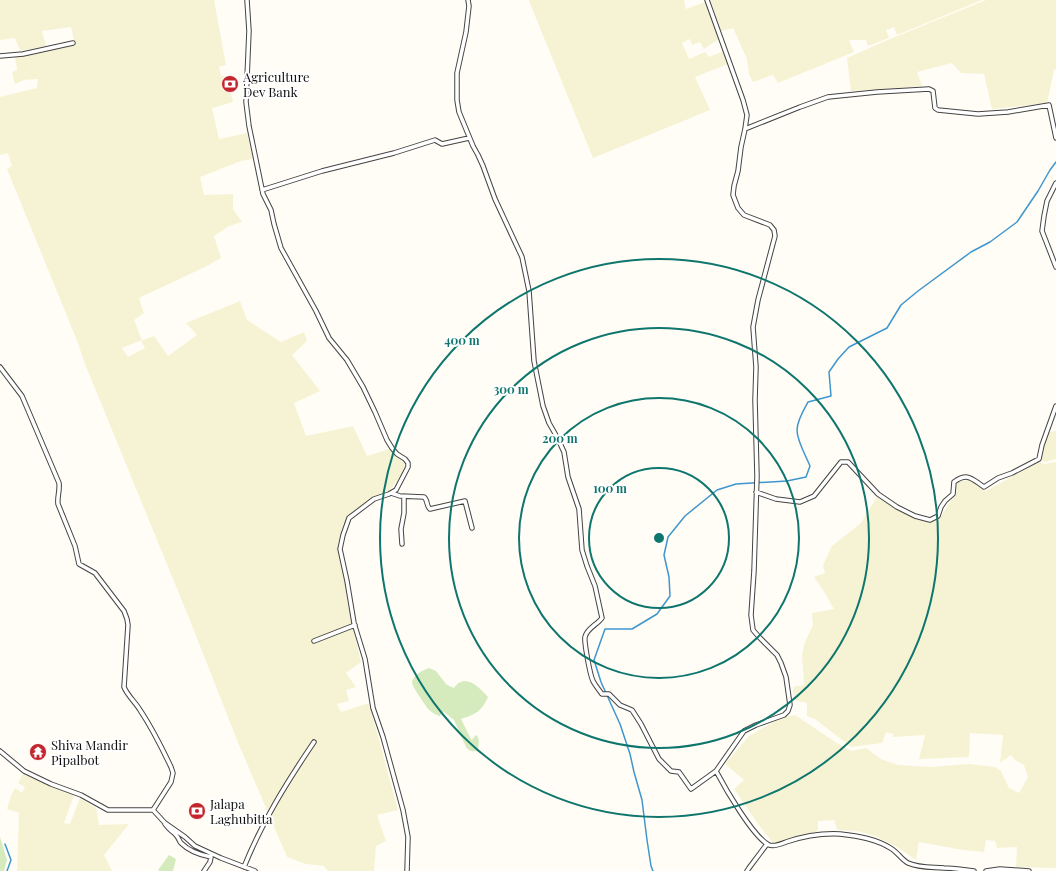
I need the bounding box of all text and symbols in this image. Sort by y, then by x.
place label: Agriculture Dev Bank [242,68,310,100]
bank icon: Agriculture Dev Bank [220,74,240,94]
text: 400 m [444,332,480,348]
text: 300 m [494,381,529,397]
text: 200 m [542,430,578,446]
text: 100 m [593,480,627,496]
centre of rings [652,531,666,545]
place label: Shiva Mandir Pipalbot [51,736,128,768]
temple icon: Shiva Mandir Pipalbot [28,742,48,762]
place label: Jalapa Laghubitta [209,795,273,827]
bank icon: Jalapa Laghubitta [187,801,207,821]

